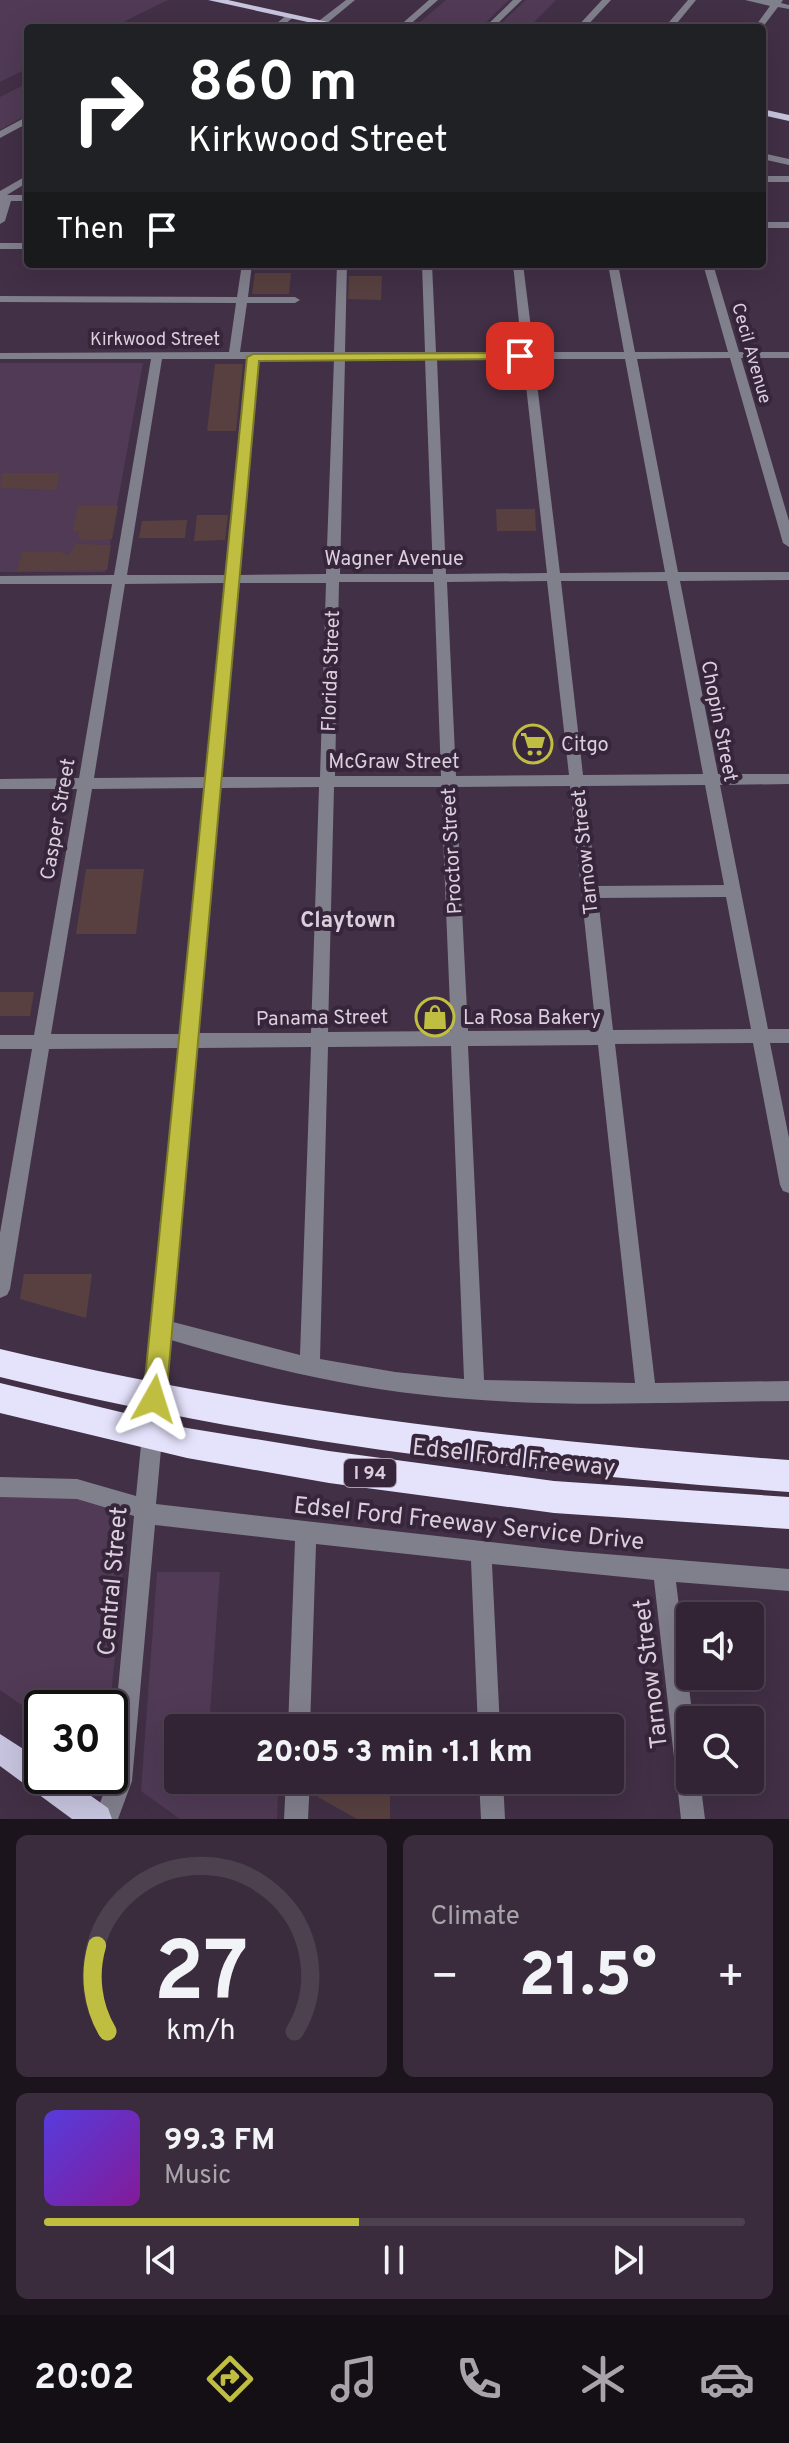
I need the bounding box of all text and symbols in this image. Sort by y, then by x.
text: 860 m [188,50,358,120]
icon: right [56,56,160,160]
text: Kirkwood Street [188,119,448,165]
icon: arrive [140,208,184,252]
text: Then [56,212,124,249]
street label: Cecil Avenue [725,300,776,406]
pin [486,322,554,390]
street label: Kirkwood Street [90,329,220,352]
icon: arrive [498,334,542,378]
street label: Wagner Avenue [324,547,464,573]
street label: Florida Street [317,610,347,732]
street label: Chopin Street [694,659,743,784]
supermarket icon: Citgo [512,723,554,765]
place label: Citgo [561,733,609,759]
street label: McGraw Street [328,750,460,776]
street label: Casper Street [35,757,82,882]
street label: Proctor Street [437,787,469,915]
street label: Tarnow Street [567,788,605,916]
district label: Claytown [300,908,396,935]
shop icon: La Rosa Bakery [414,996,456,1038]
street label: Panama Street [256,1005,388,1033]
place label: La Rosa Bakery [463,1006,601,1032]
position arrow [112,1357,196,1441]
street label: Edsel Ford Freeway [411,1433,617,1485]
road number: I 94 [344,1459,396,1487]
street label: Edsel Ford Freeway Service Drive [292,1492,646,1558]
street label: Central Street [93,1505,135,1657]
street label: Tarnow Street [628,1597,676,1750]
map controls [676,1602,764,1794]
button: sound [676,1602,764,1690]
speed limit sign: 30 [24,1690,128,1794]
button: search [676,1706,764,1794]
text: 20:05 · 3 min · 1.1 km [256,1735,532,1772]
text: Climate [431,1901,520,1934]
text: 27 [154,1925,249,2030]
text: 21.5° [519,1941,657,2017]
text: − [431,1951,459,2007]
text: + [717,1951,745,2007]
text: km/h [167,2014,236,2050]
text: 99.3 FM [164,2123,275,2160]
text: Music [164,2160,231,2193]
icon: previous [139,2238,183,2282]
icon: pause [372,2238,416,2282]
icon: next [606,2238,650,2282]
icon: directions [202,2351,258,2407]
icon: music [326,2351,382,2407]
icon: phone [451,2351,507,2407]
icon: climate [575,2351,631,2407]
icon: car [699,2351,755,2407]
text: 20:02 [34,2356,134,2402]

